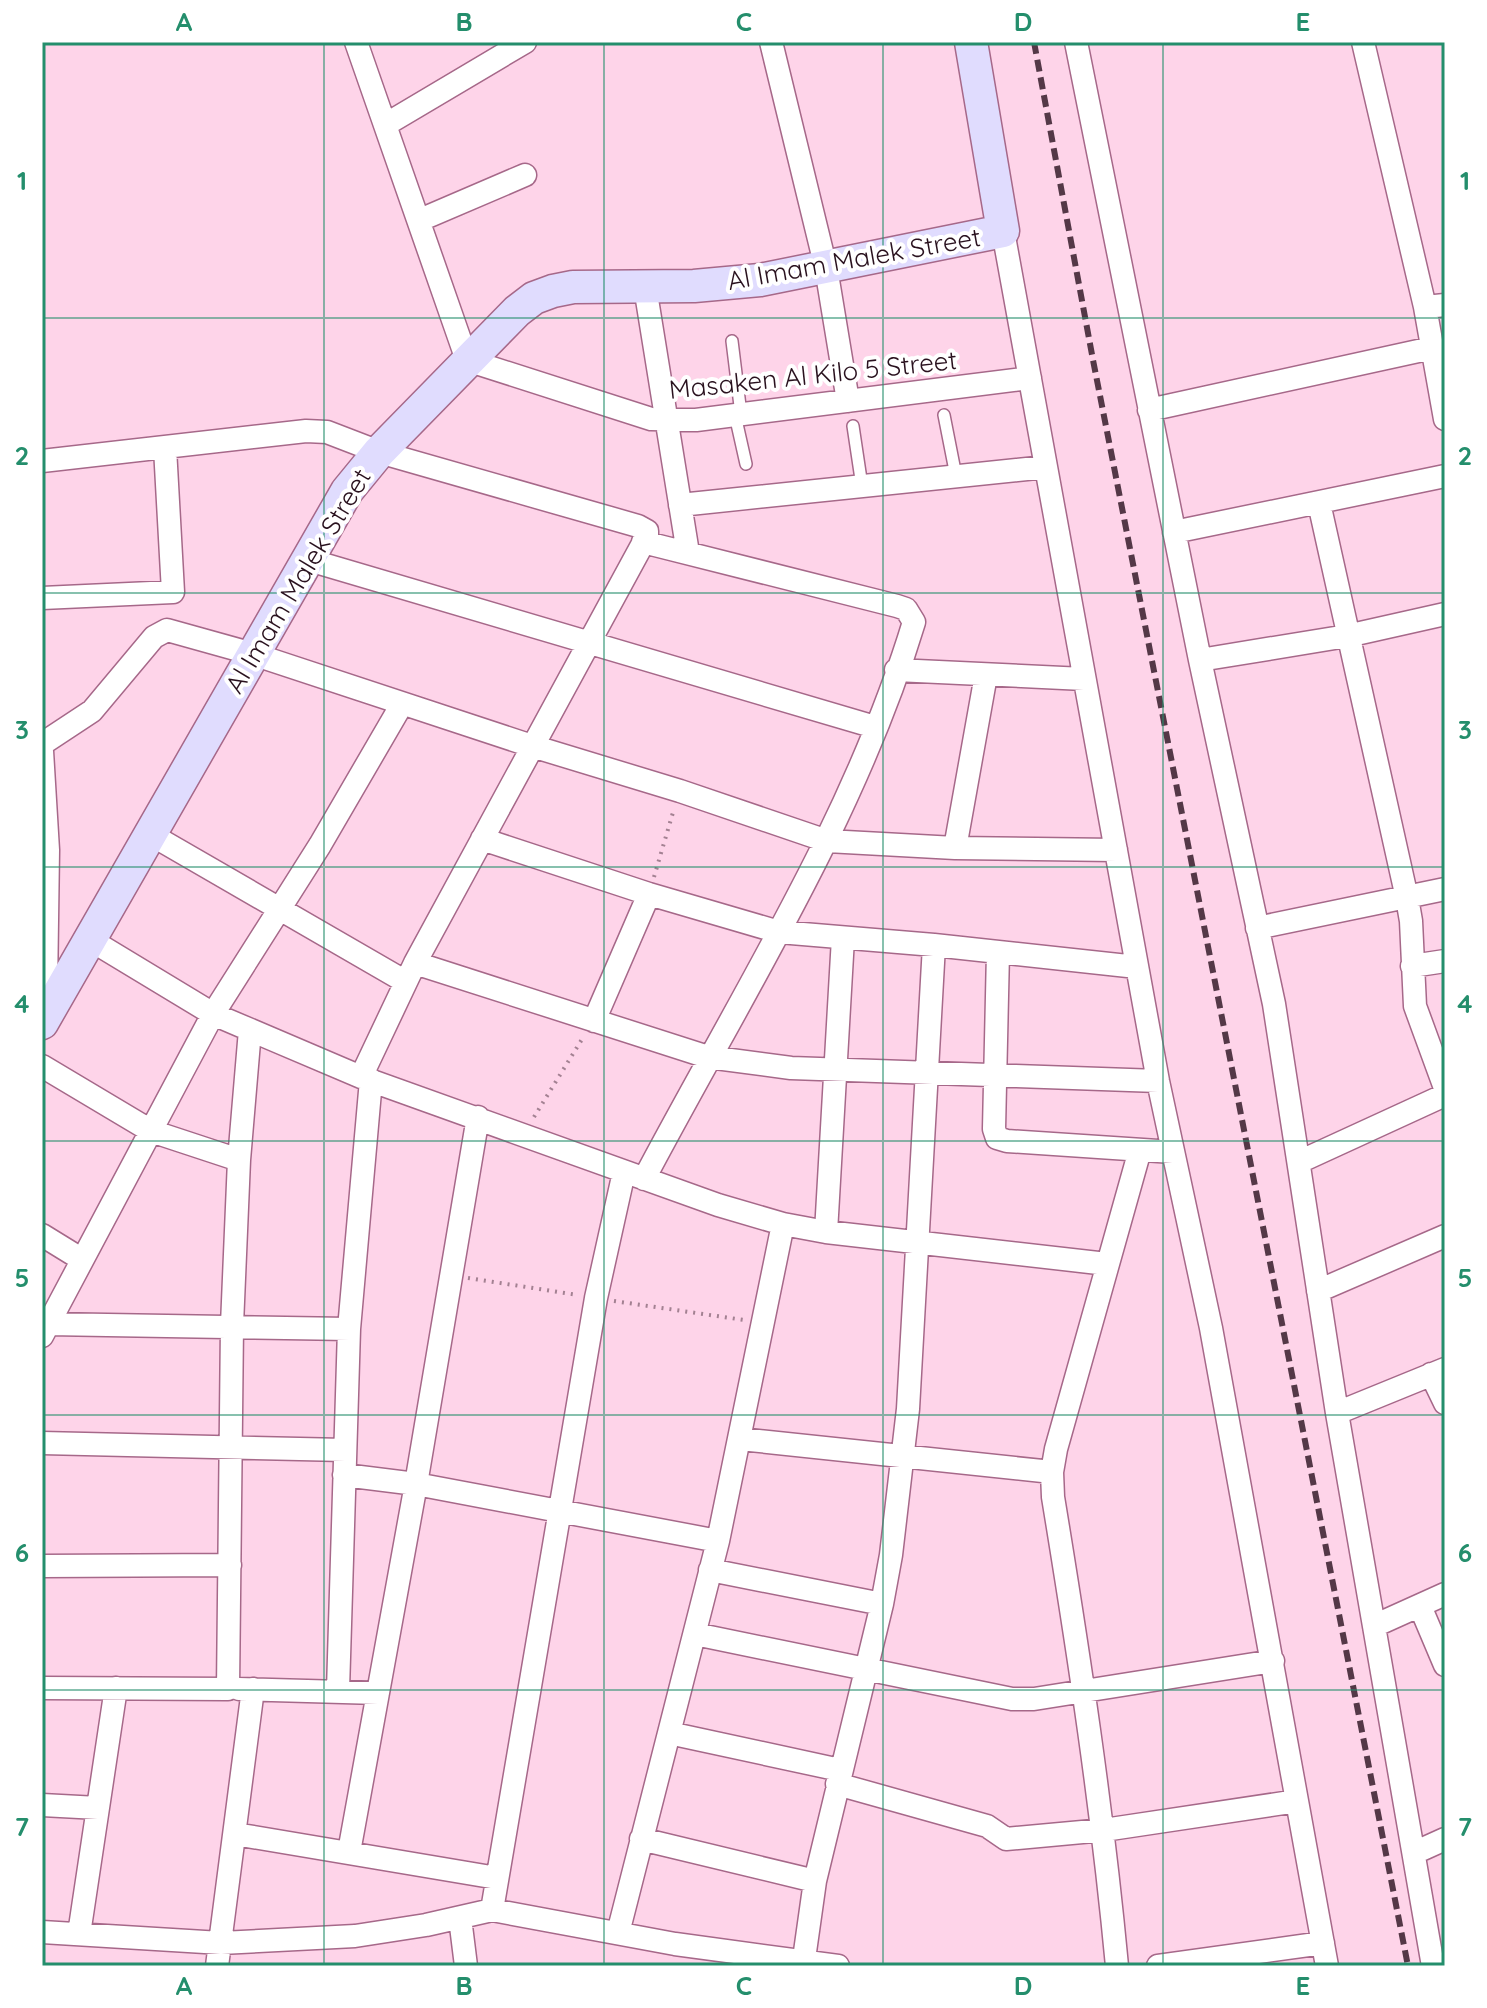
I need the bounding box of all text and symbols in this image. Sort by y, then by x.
text: A [176,5,193,38]
text: B [455,5,473,38]
text: C [736,5,752,38]
text: D [1014,5,1032,38]
text: E [1296,5,1310,38]
text: 1 [17,164,27,197]
text: 1 [1460,164,1470,197]
street label: Al Imam Malek Street [725,220,983,297]
street label: Masaken Al Kilo 5 Street [667,343,959,406]
text: 2 [15,439,29,472]
text: 2 [1458,439,1472,472]
street label: Al Imam Malek Street [217,462,378,699]
text: 3 [15,713,29,746]
text: 3 [1458,713,1472,746]
text: 4 [14,987,30,1020]
text: 4 [1457,987,1473,1020]
text: 5 [15,1261,29,1294]
text: 5 [1458,1261,1472,1294]
text: 6 [15,1536,29,1569]
text: 6 [1458,1536,1472,1569]
text: 7 [15,1810,29,1843]
text: 7 [1458,1810,1472,1843]
text: A [176,1969,193,2002]
text: B [455,1969,473,2002]
text: C [736,1969,752,2002]
text: D [1014,1969,1032,2002]
text: E [1296,1969,1310,2002]

